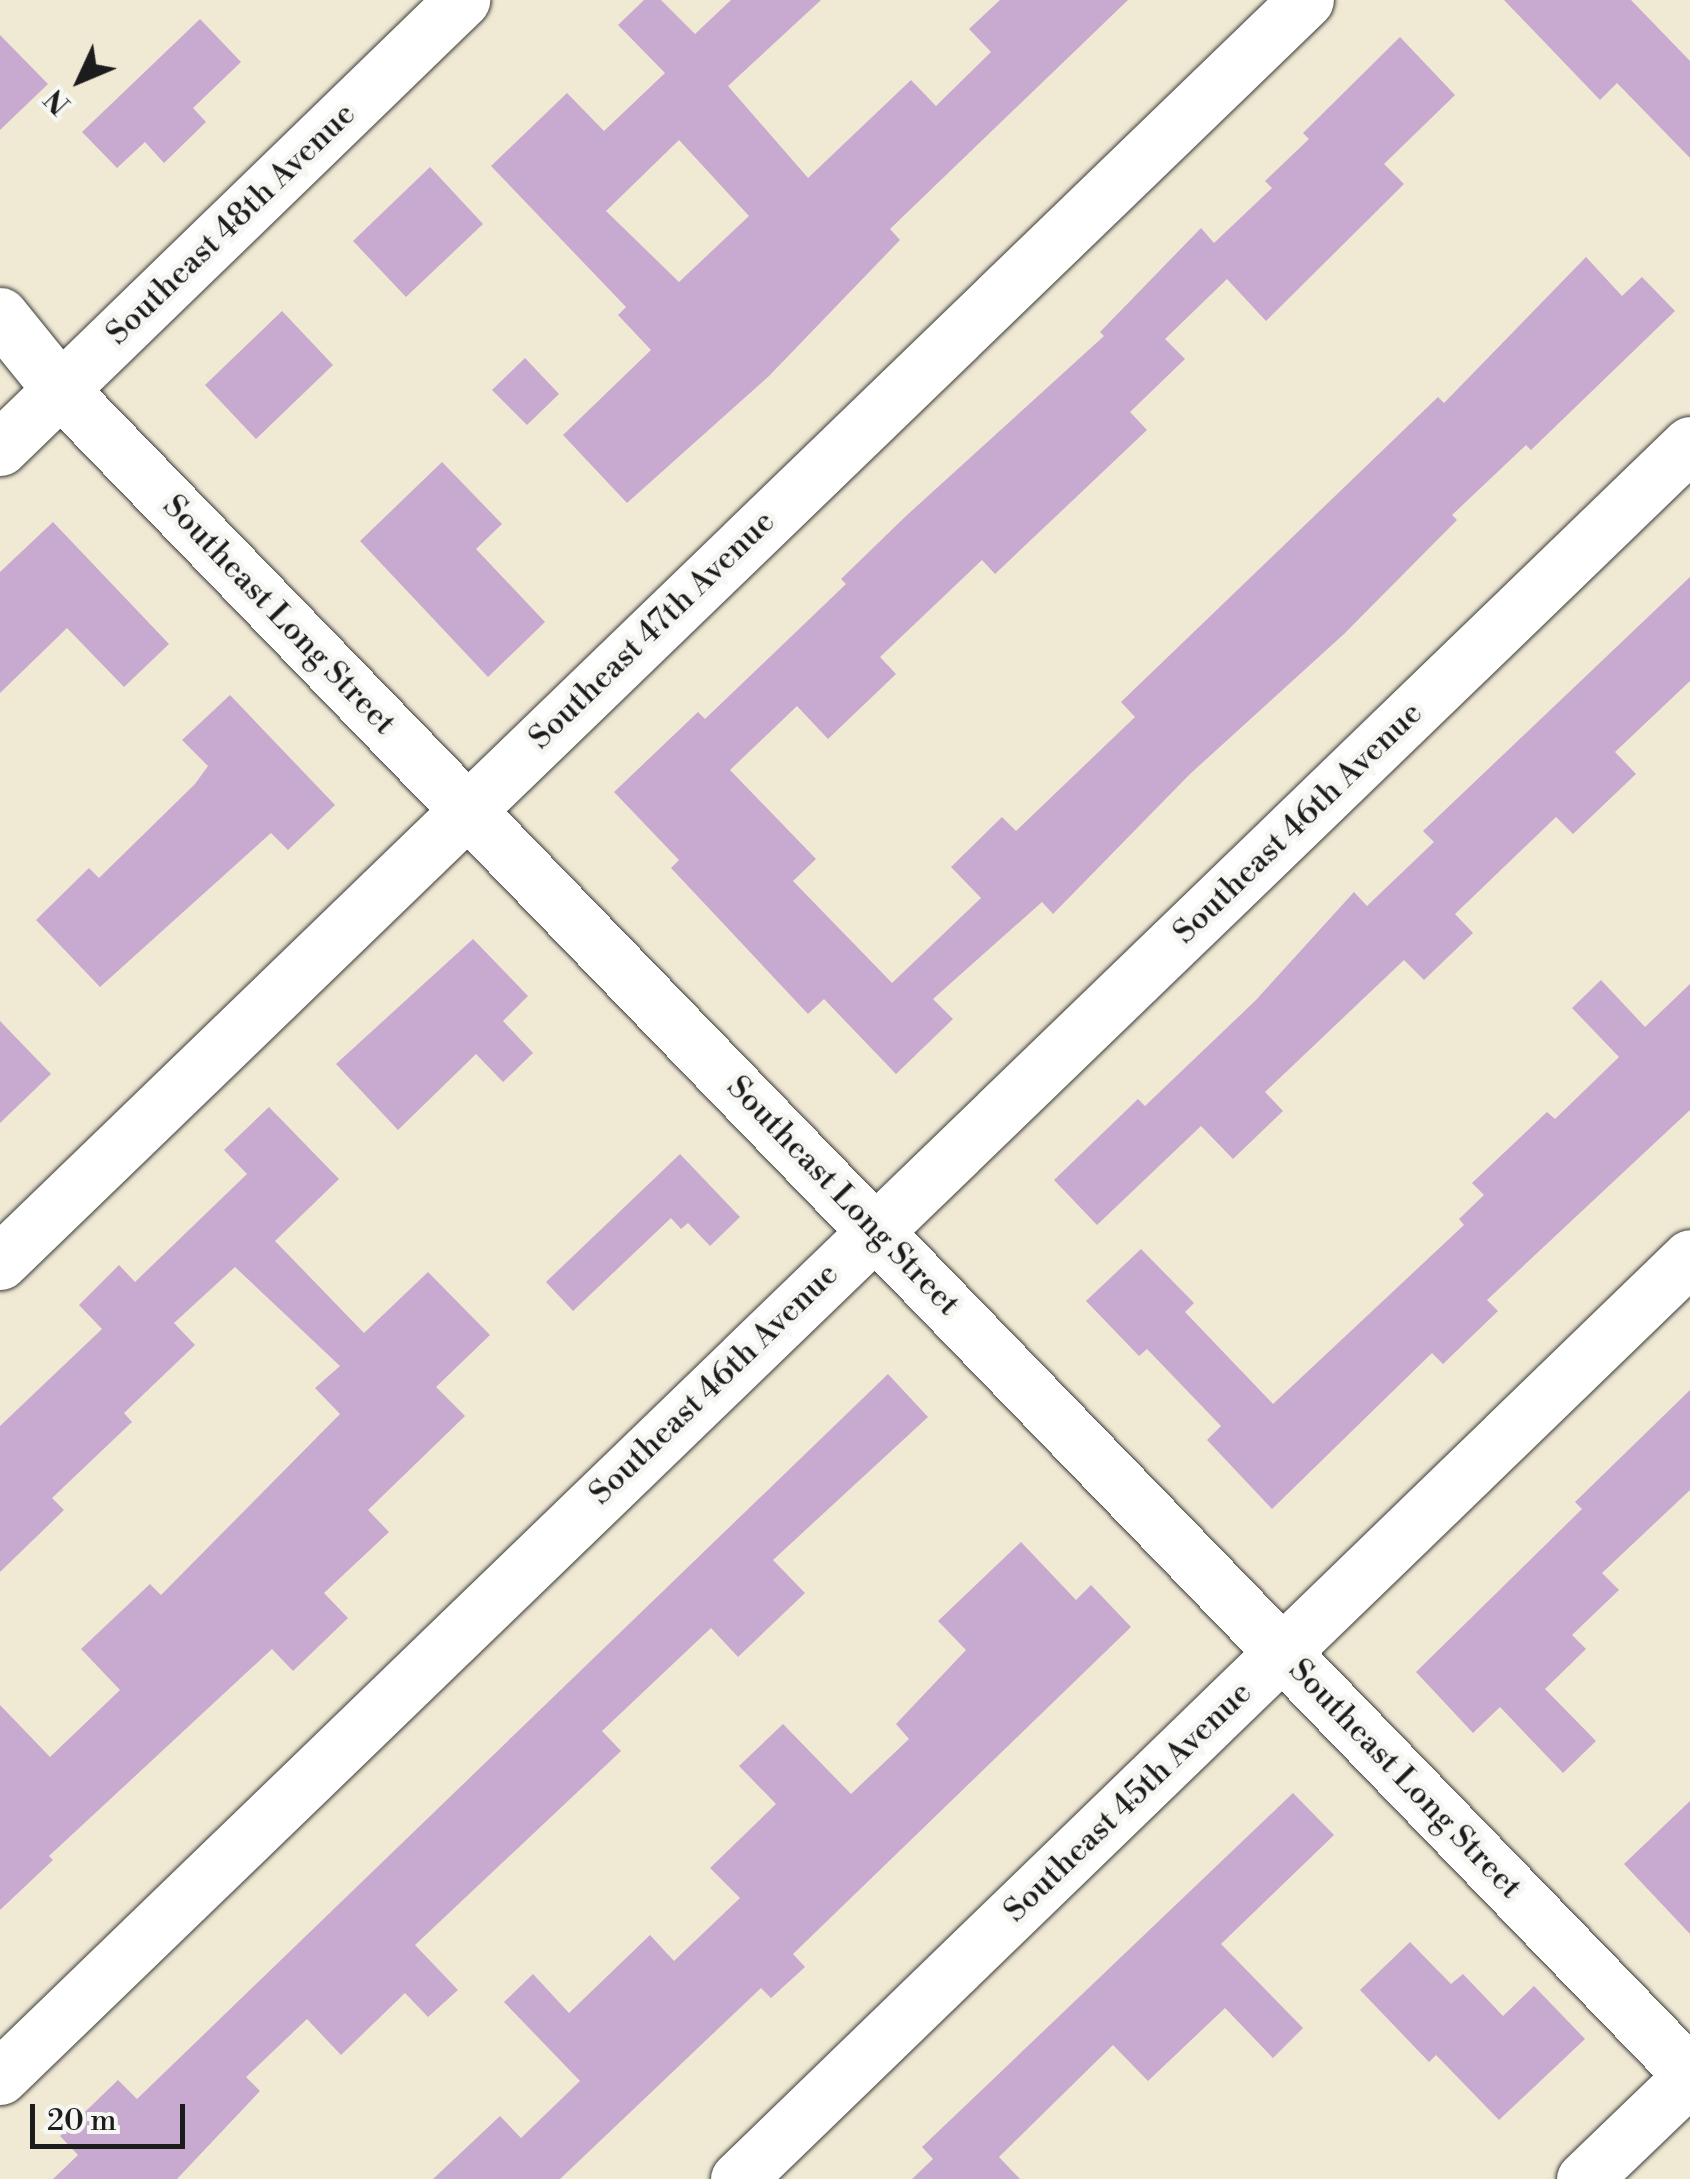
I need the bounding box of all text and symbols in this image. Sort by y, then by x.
north arrow [30,30,130,130]
text: N [38,81,78,121]
street label: Southeast 48th Avenue [98,95,364,353]
street label: Southeast Long Street [155,487,403,743]
street label: Southeast 47th Avenue [521,503,783,757]
street label: Southeast 46th Avenue [1166,694,1430,952]
street label: Southeast Long Street [719,1068,967,1324]
street label: Southeast 46th Avenue [582,1255,846,1513]
street label: Southeast Long Street [1281,1651,1529,1907]
street label: Southeast 45th Avenue [996,1674,1260,1930]
scale bar [35,2084,190,2146]
text: 20 m [47,2102,116,2140]

